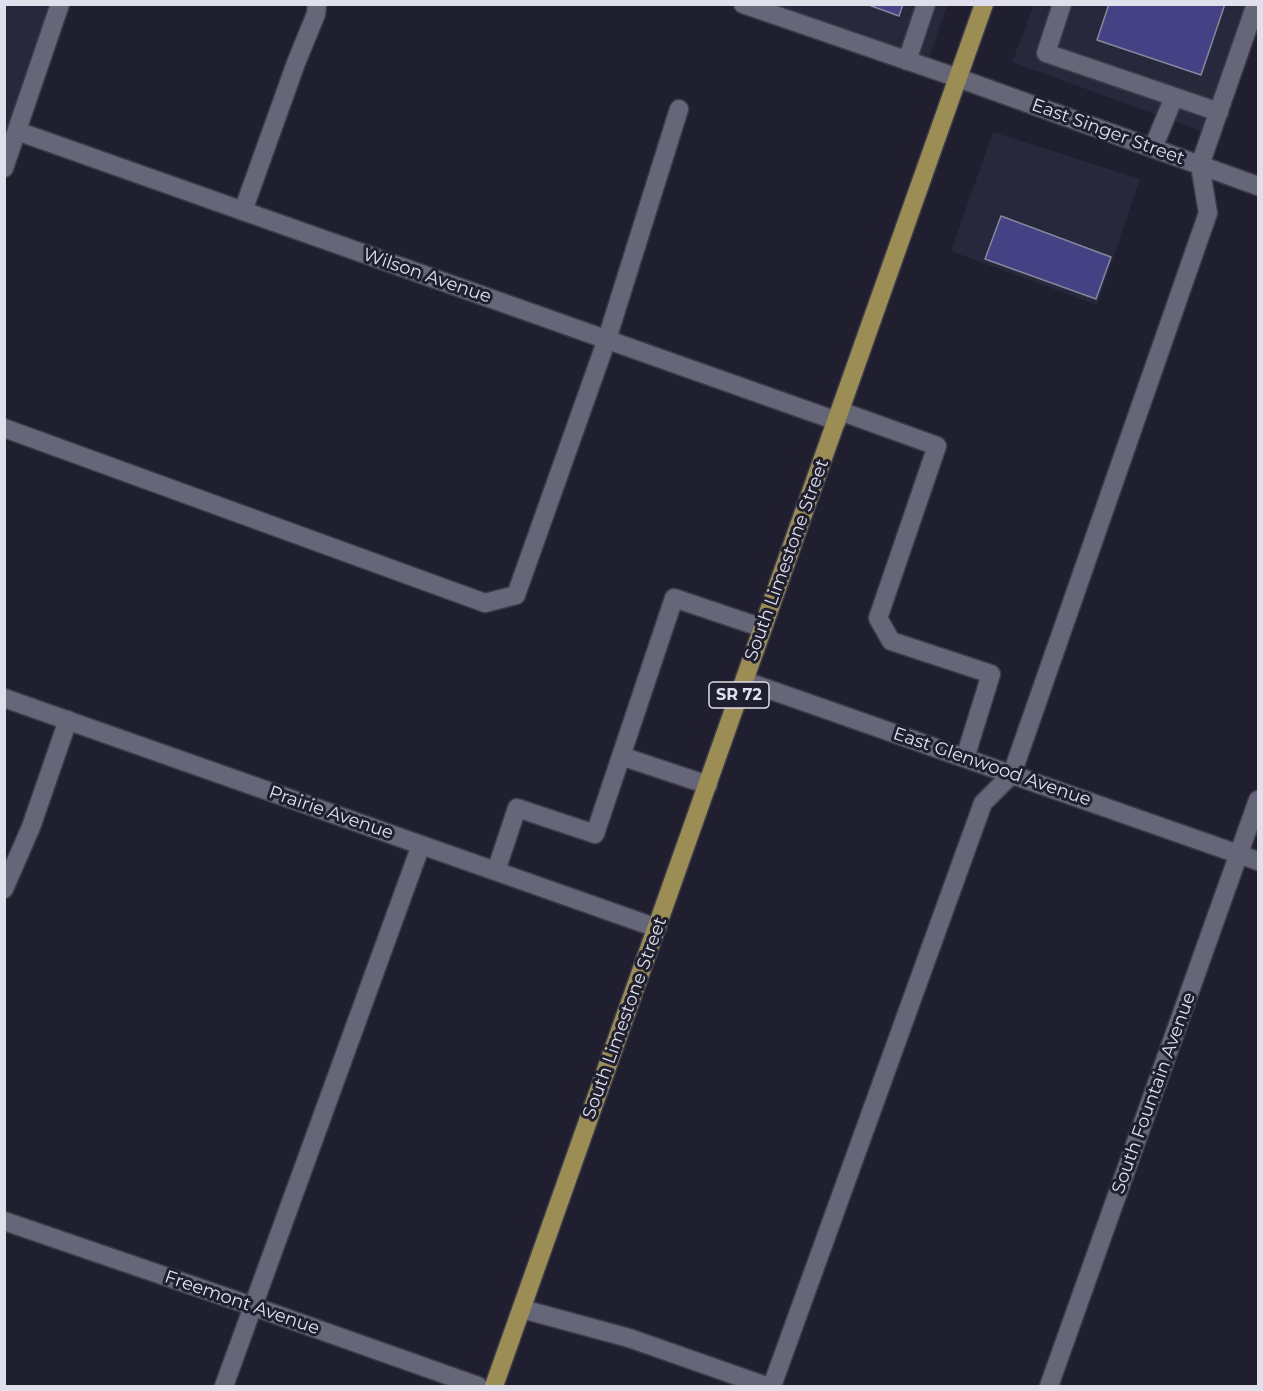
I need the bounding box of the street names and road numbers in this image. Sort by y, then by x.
street label: East Singer Street [1029,94,1187,170]
street label: Wilson Avenue [360,244,494,308]
street label: South Limestone Street [740,456,834,664]
road number: SR 72 [709,682,769,708]
street label: East Glenwood Avenue [890,723,1094,811]
street label: Prairie Avenue [266,782,396,844]
street label: South Limestone Street [578,914,672,1122]
street label: South Fountain Avenue [1108,989,1200,1197]
street label: Freemont Avenue [162,1266,322,1340]

